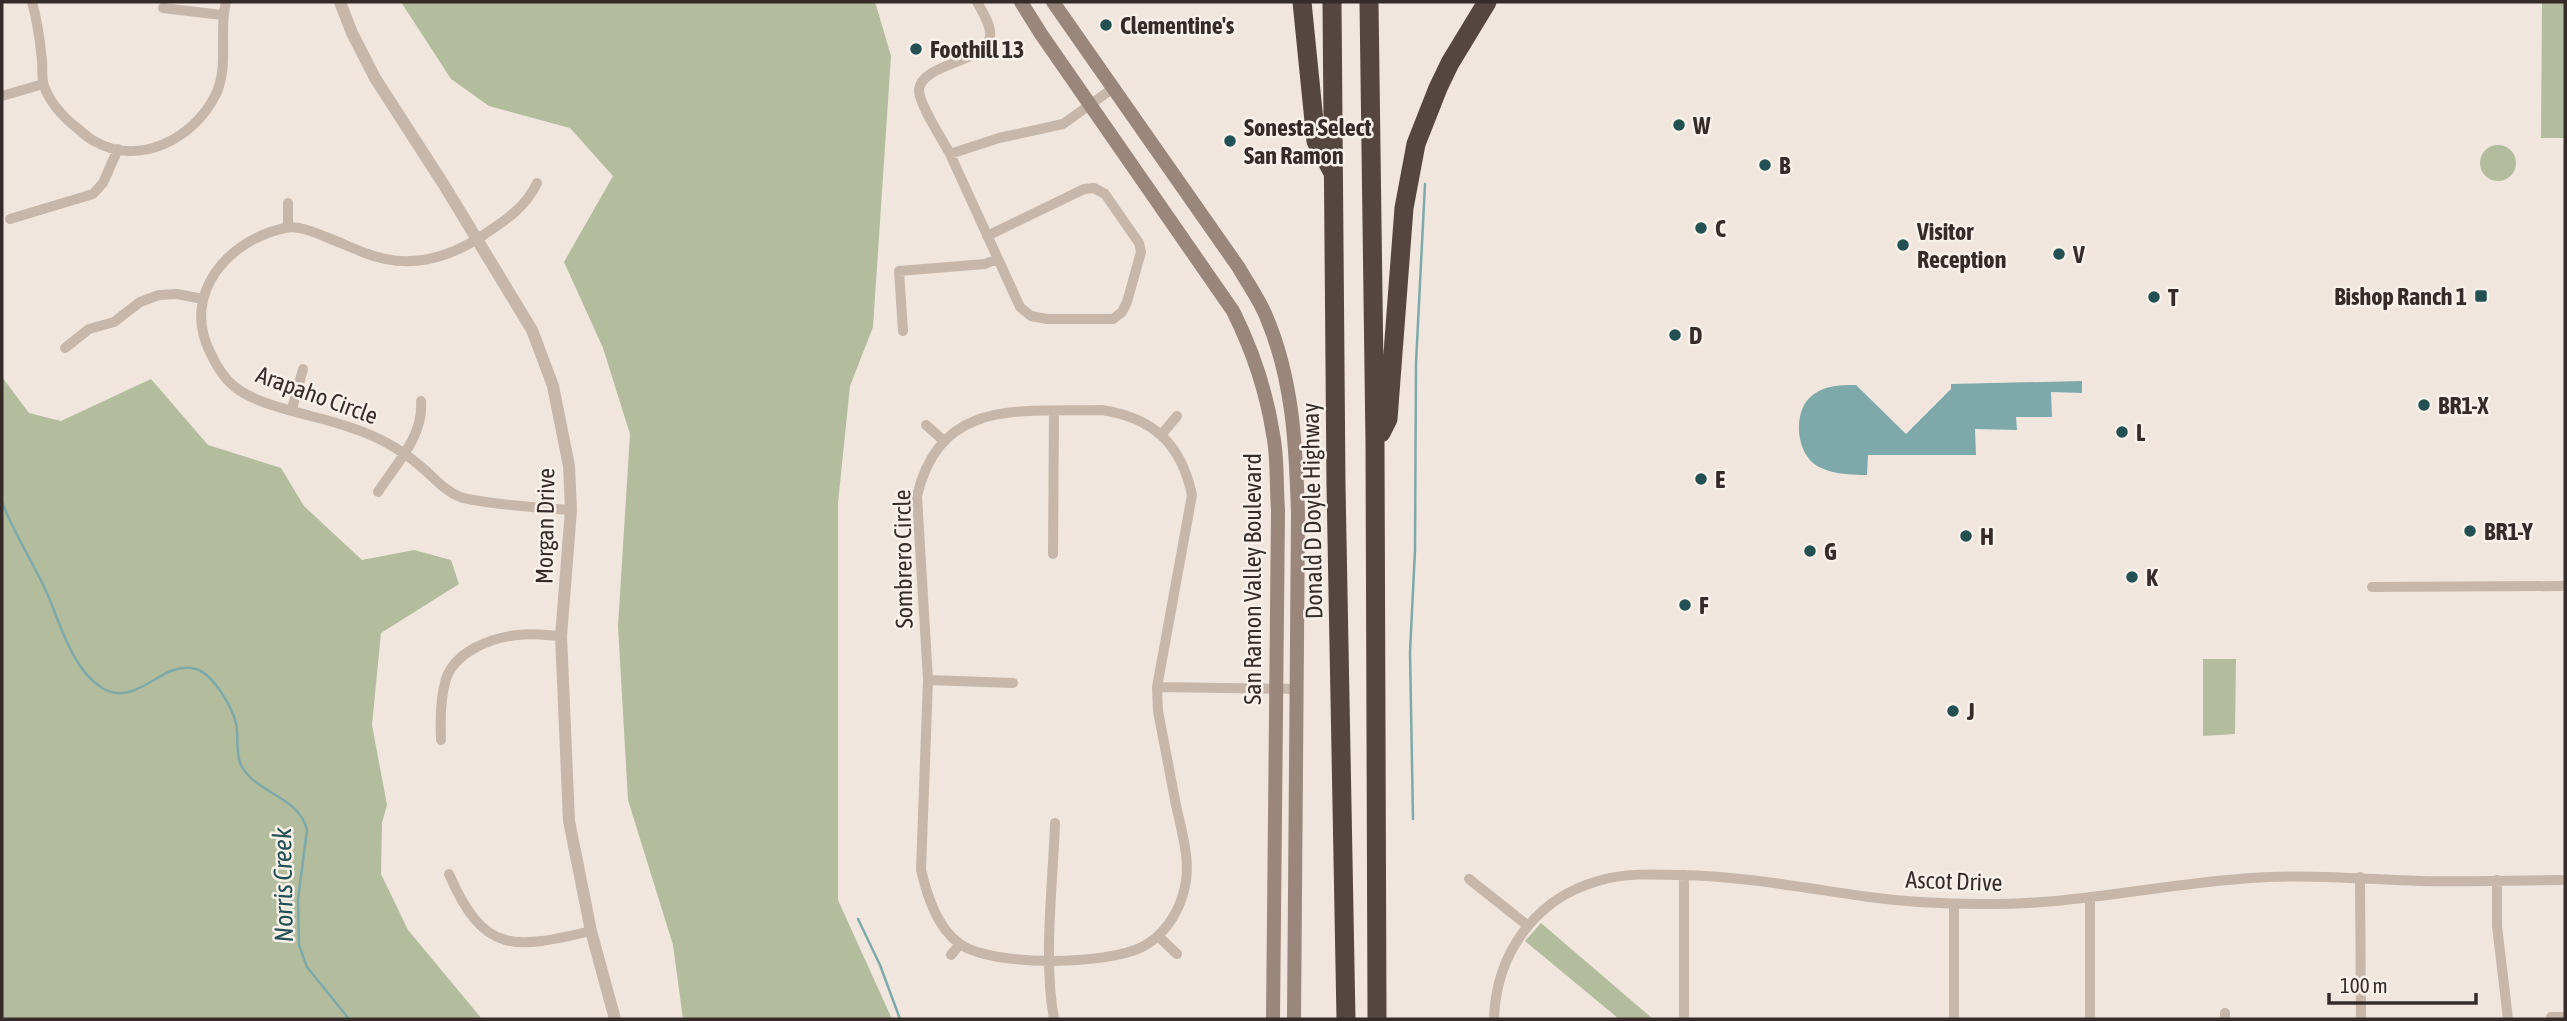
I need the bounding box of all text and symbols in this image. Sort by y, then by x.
place label: Clementine's [1120,12,1235,39]
marker: Clementine's [1098,17,1114,33]
place label: Foothill 13 [930,36,1024,63]
marker: Foothill 13 [908,41,924,57]
place label: W [1692,112,1711,139]
place label: Sonesta Select San Ramon [1244,114,1371,169]
marker: W [1671,117,1687,133]
marker: Sonesta Select San Ramon [1222,133,1238,149]
place label: B [1779,152,1791,179]
marker: B [1757,157,1773,173]
place label: C [1715,215,1726,242]
place label: Visitor Reception [1916,218,2006,273]
marker: C [1693,220,1709,236]
marker: Visitor Reception [1895,237,1911,253]
place label: V [2072,241,2085,268]
marker: V [2051,246,2067,262]
place label: Bishop Ranch 1 [2334,283,2467,310]
place label: T [2168,284,2179,311]
marker: Bishop Ranch 1 [2473,288,2489,304]
marker: T [2146,289,2162,305]
place label: D [1689,322,1702,349]
marker: D [1667,327,1683,343]
street label: Arapaho Circle [252,360,382,430]
place label: BR1-X [2438,392,2488,419]
marker: BR1-X [2416,397,2432,413]
street label: Donald D Doyle Highway [1297,403,1327,619]
place label: L [2136,419,2146,446]
marker: L [2114,424,2130,440]
street label: San Ramon Valley Boulevard [1239,453,1266,705]
place label: E [1715,466,1725,493]
street label: Morgan Drive [530,468,560,584]
marker: E [1693,471,1709,487]
street label: Sombrero Circle [888,489,918,629]
place label: BR1-Y [2484,518,2533,545]
place label: H [1980,523,1994,550]
marker: BR1-Y [2462,523,2478,539]
marker: H [1958,528,1974,544]
place label: G [1824,538,1837,565]
marker: G [1802,543,1818,559]
place label: K [2146,564,2158,591]
marker: K [2124,569,2140,585]
place label: F [1699,592,1709,619]
marker: F [1677,597,1693,613]
place label: J [1966,698,1975,725]
marker: J [1945,703,1961,719]
water label: Norris Creek [267,827,299,943]
street label: Ascot Drive [1905,866,2003,896]
scale bar [2329,962,2476,1006]
text: 100 m [2340,973,2388,997]

